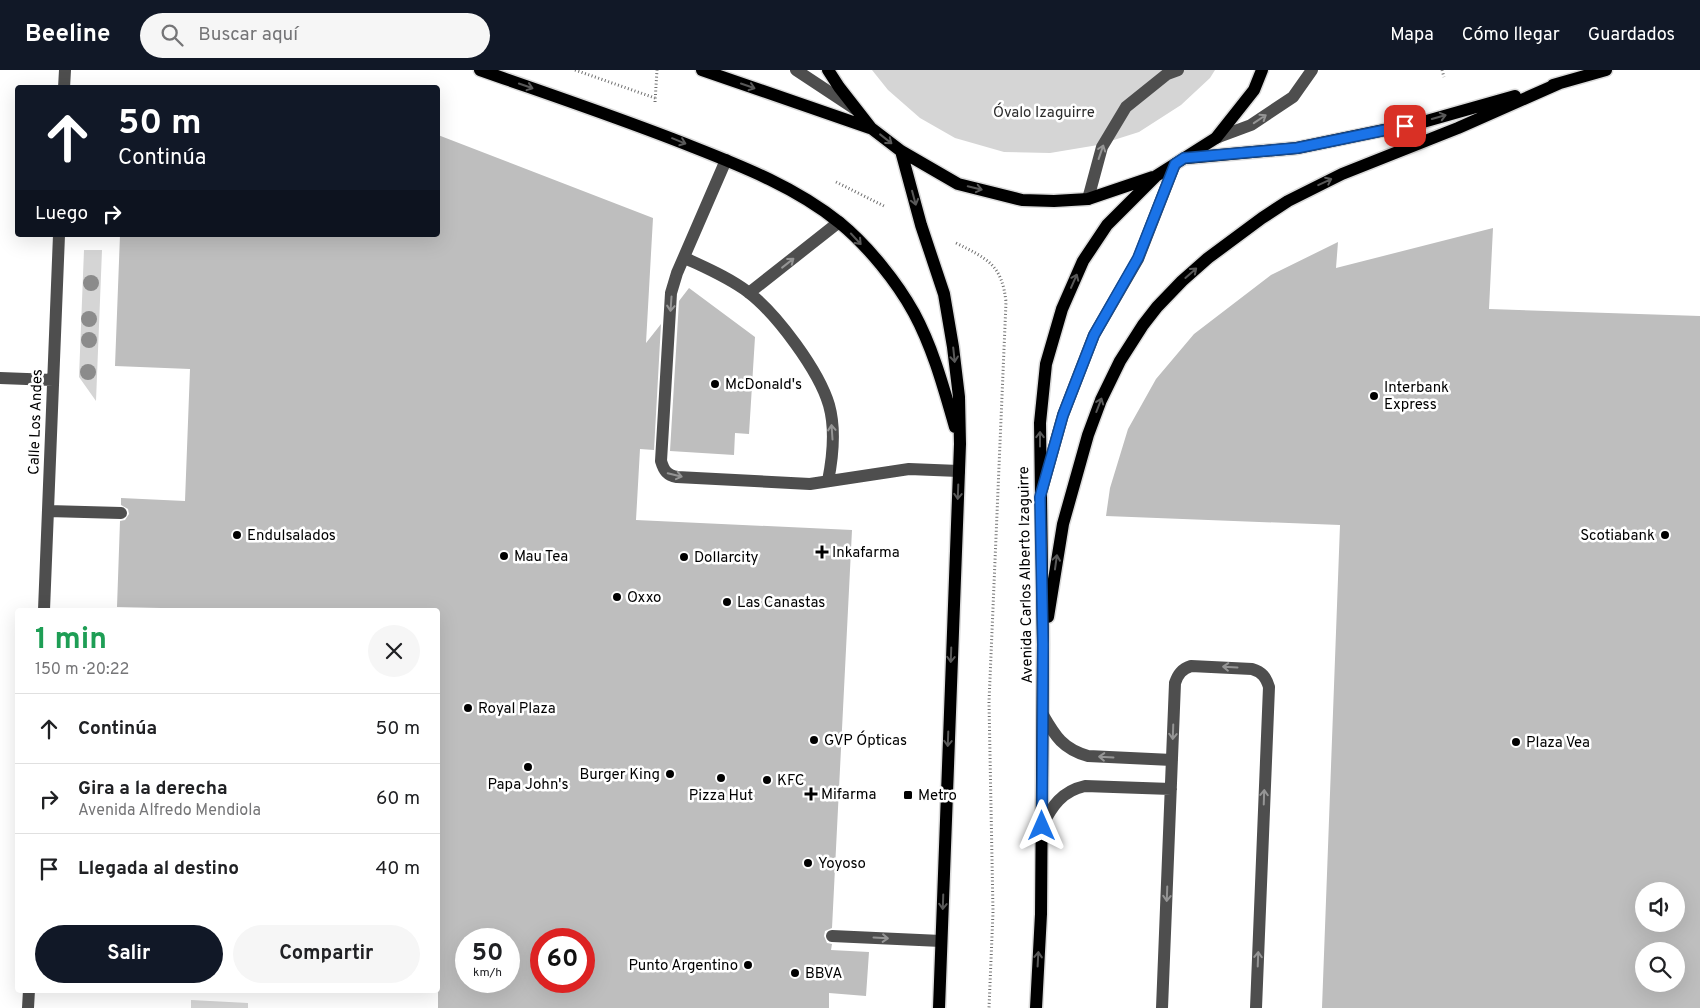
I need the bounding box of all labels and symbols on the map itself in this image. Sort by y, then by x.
one-way arrow [740,81,756,91]
one-way arrow [518,82,533,91]
park label: Óvalo Izaguirre [993,102,1095,123]
pin [1384,105,1426,147]
one-way arrow [1431,112,1447,122]
one-way arrow [1253,114,1267,124]
one-way arrow [879,134,892,145]
one-way arrow [671,137,686,147]
one-way arrow [1097,144,1106,160]
one-way arrow [1317,177,1332,187]
one-way arrow [967,184,983,194]
one-way arrow [909,190,919,206]
one-way arrow [850,232,862,245]
one-way arrow [781,258,795,268]
one-way arrow [1184,268,1197,279]
one-way arrow [1070,274,1080,289]
one-way arrow [666,296,675,312]
one-way arrow [949,347,959,363]
street label: Calle Los Andes [25,369,48,475]
place label: McDonald's [725,376,802,395]
marker: McDonald's [709,378,721,390]
place label: Interbank Express [1384,379,1449,415]
marker: Interbank Express [1368,390,1380,402]
one-way arrow [1095,398,1105,413]
one-way arrow [828,425,837,441]
one-way arrow [1035,431,1045,447]
street label: Avenida Carlos Alberto Izaguirre [1015,466,1038,684]
one-way arrow [667,471,683,480]
one-way arrow [953,484,963,500]
place label: Endulsalados [247,527,336,546]
place label: Scotiabank [1580,527,1655,546]
marker: Endulsalados [231,529,243,541]
marker: Scotiabank [1659,529,1671,541]
place label: Inkafarma [832,544,900,563]
marker: Inkafarma [816,546,828,558]
place label: Mau Tea [514,548,568,567]
place label: Dollarcity [694,549,759,568]
marker: Mau Tea [498,550,510,562]
marker: Dollarcity [678,551,690,563]
one-way arrow [1052,554,1062,570]
place label: Oxxo [627,589,661,608]
marker: Oxxo [611,591,623,603]
place label: Las Canastas [737,594,825,613]
marker: Las Canastas [721,596,733,608]
one-way arrow [947,647,956,663]
one-way arrow [1223,663,1239,672]
place label: Royal Plaza [478,700,556,719]
marker: Royal Plaza [462,702,474,714]
one-way arrow [1169,723,1178,739]
place label: GVP Ópticas [824,730,907,751]
one-way arrow [944,731,953,747]
marker: GVP Ópticas [808,734,820,746]
place label: Plaza Vea [1526,734,1590,753]
marker: Plaza Vea [1510,736,1522,748]
one-way arrow [1098,752,1114,761]
marker: Papa John's [522,761,534,773]
place label: Burger King [579,766,660,785]
marker: Burger King [664,768,676,780]
marker: Pizza Hut [715,772,727,784]
place label: KFC [777,772,805,791]
marker: KFC [761,774,773,786]
place label: Papa John's [487,776,569,795]
place label: Mifarma [821,786,876,805]
place label: Pizza Hut [689,787,753,806]
place label: Metro [918,787,957,806]
marker: Mifarma [805,788,817,800]
marker: Metro [902,789,914,801]
one-way arrow [1260,789,1269,805]
position arrow [1015,799,1067,851]
place label: Yoyoso [818,855,866,874]
marker: Yoyoso [802,857,814,869]
one-way arrow [1162,886,1171,902]
one-way arrow [938,894,948,910]
speed limit sign: 60 [530,928,595,993]
one-way arrow [872,933,888,943]
one-way arrow [1034,952,1043,968]
one-way arrow [1253,952,1262,968]
place label: Punto Argentino [629,957,738,976]
marker: Punto Argentino [742,959,754,971]
place label: BBVA [805,965,842,984]
marker: BBVA [789,967,801,979]

